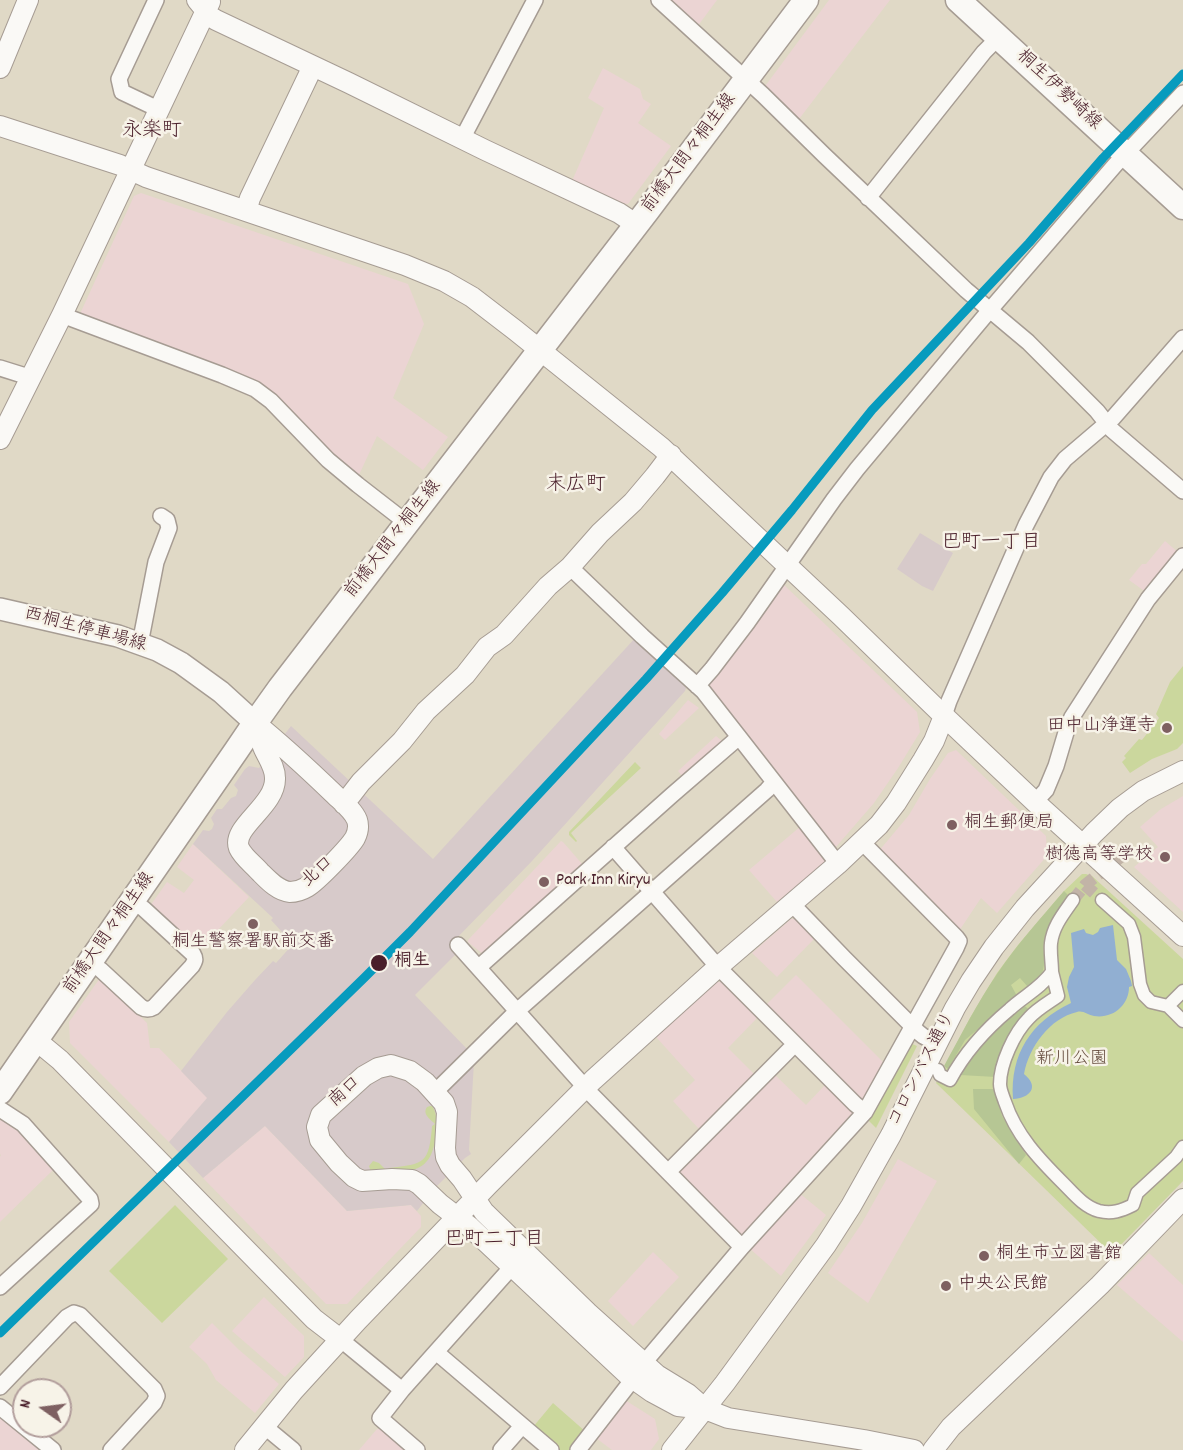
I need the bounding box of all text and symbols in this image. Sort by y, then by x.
street label: 桐生伊勢崎線 [1011,46,1105,136]
street label: 前橋大間々桐生線 [638,90,742,218]
district label: 永楽町 [122,120,182,144]
district label: 末広町 [546,474,606,498]
street label: 前橋大間々桐生線 [341,477,447,603]
district label: 巴町一丁目 [941,532,1041,556]
street label: 西桐生停車場線 [21,604,149,658]
place label: 田中山浄運寺 [1047,717,1155,739]
marker: 田中山浄運寺 [1160,721,1174,735]
place label: 桐生郵便局 [964,814,1054,836]
marker: 桐生郵便局 [945,818,959,832]
place label: 樹徳高等学校 [1045,846,1153,868]
marker: 樹徳高等学校 [1158,850,1172,864]
street label: 北口 [298,853,340,893]
street label: 前橋大間々桐生線 [60,869,160,999]
place label: Park Inn Kiryu [556,871,650,893]
marker: Park Inn Kiryu [537,875,551,889]
marker: 桐生警察署駅前交番 [246,917,260,931]
place label: 桐生警察署駅前交番 [172,933,334,955]
place label: 桐生 [394,952,430,974]
marker: 桐生 [369,953,389,973]
street label: コロンバス通り [885,1009,961,1131]
park label: 新川公園 [1036,1050,1108,1072]
street label: 南口 [325,1073,367,1113]
district label: 巴町二丁目 [444,1229,544,1253]
place label: 桐生市立図書館 [996,1245,1122,1267]
marker: 桐生市立図書館 [977,1249,991,1263]
place label: 中央公民館 [958,1275,1048,1297]
marker: 中央公民館 [939,1279,953,1293]
north arrow [12,1378,72,1438]
text: N [14,1397,38,1411]

